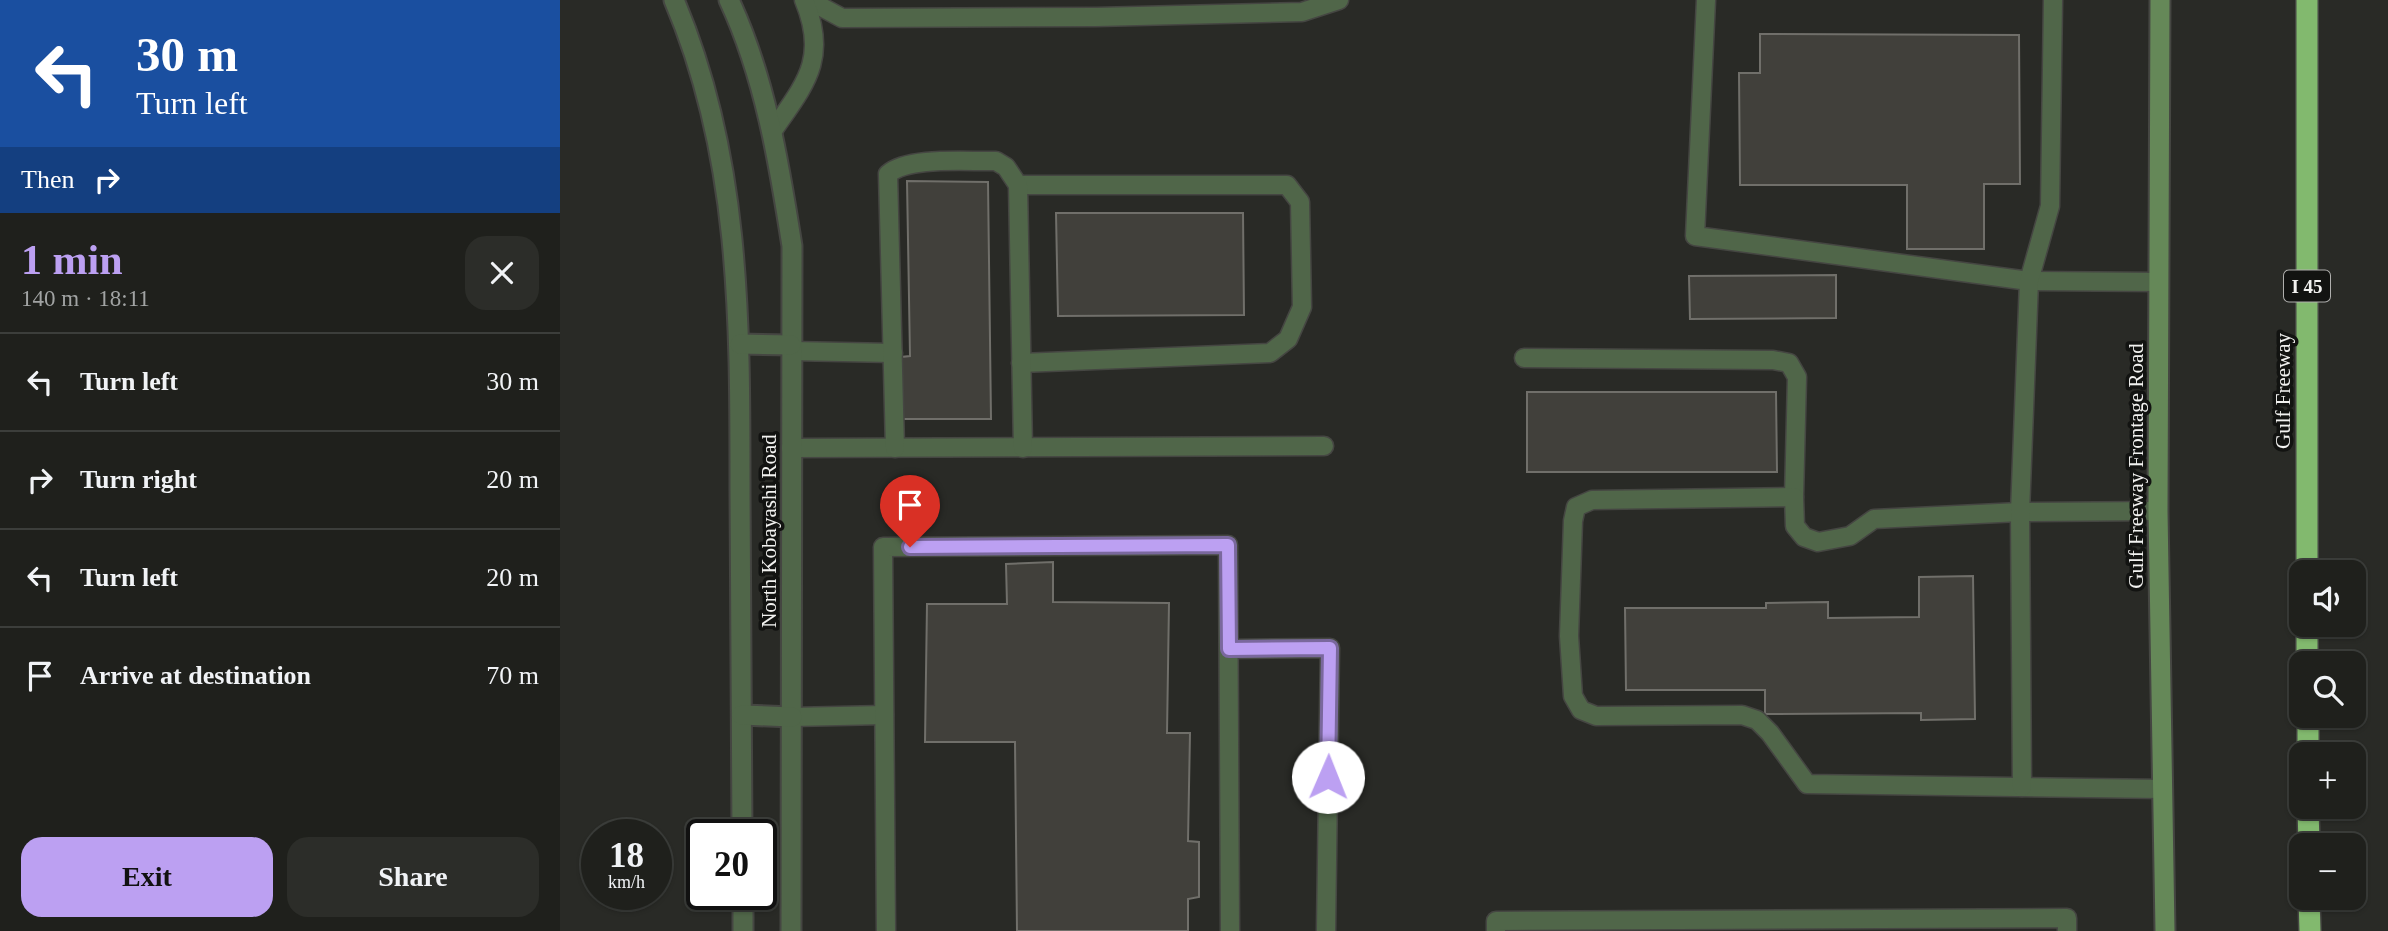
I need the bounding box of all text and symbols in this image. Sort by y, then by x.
text: 30 m [136,27,238,82]
icon: left [21,28,112,119]
text: Turn left [136,85,248,121]
icon: right [88,161,126,199]
text: Then [21,165,74,194]
button: close [465,236,539,310]
text: 1 min [21,237,123,283]
road number: I 45 [2284,270,2330,302]
text: 140 m · 18:11 [21,286,150,311]
street label: Gulf Freeway [2271,332,2295,449]
street label: Gulf Freeway Frontage Road [2124,343,2148,589]
icon: left [21,363,59,401]
text: Turn left [80,367,178,396]
text: 30 m [486,367,539,396]
street label: North Kobayashi Road [757,434,781,628]
icon: right [21,461,59,499]
text: Turn right [80,465,197,494]
text: 20 m [486,465,539,494]
pin [880,475,940,547]
icon: arrive [891,486,929,524]
icon: left [21,559,59,597]
map controls [2289,560,2366,910]
button: sound [2289,560,2366,637]
text: Turn left [80,563,178,592]
text: 20 m [486,563,539,592]
button: search [2289,651,2366,728]
icon: arrive [21,657,59,695]
text: Arrive at destination [80,661,311,690]
text: 70 m [486,661,539,690]
position arrow [1291,740,1365,814]
button: + [2289,742,2366,819]
speed limit sign: 20 [686,819,777,910]
button: − [2289,833,2366,910]
text: 18 [609,836,644,875]
button: Exit [21,837,273,917]
button: Share [287,837,539,917]
text: km/h [608,872,645,892]

